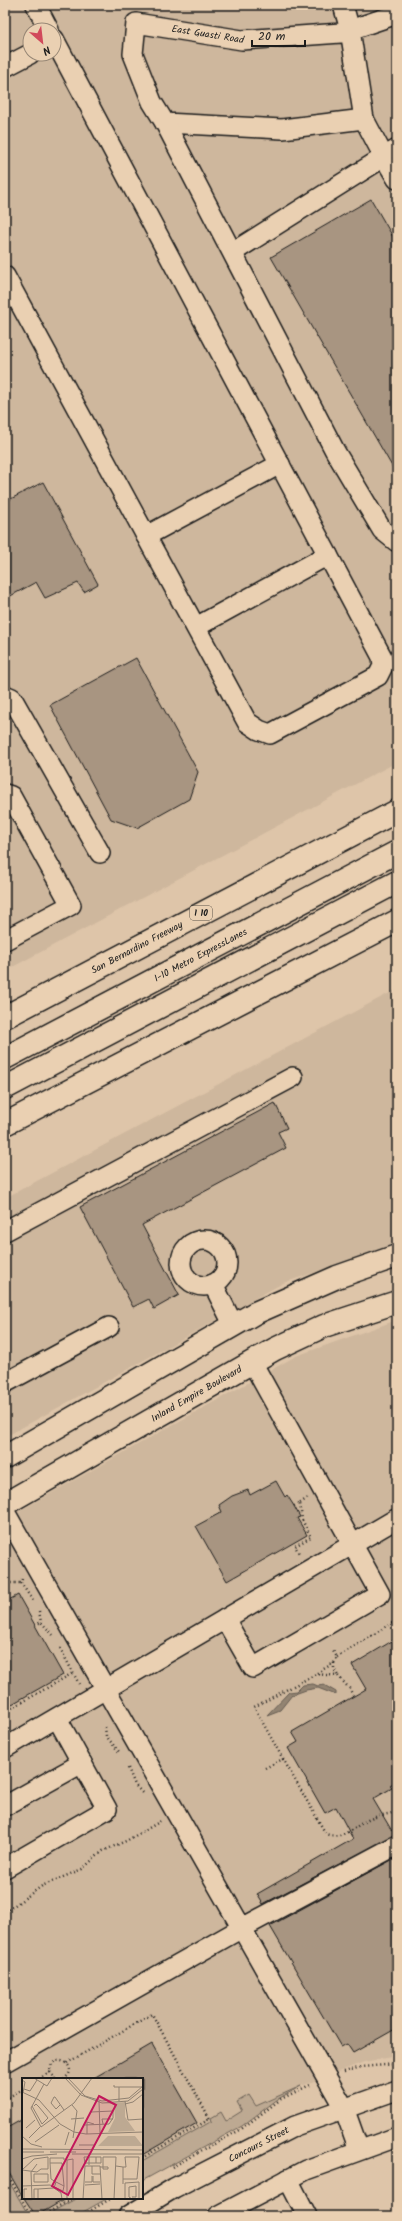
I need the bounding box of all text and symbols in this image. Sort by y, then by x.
street label: East Guasti Road [171,21,246,48]
north arrow [22,22,62,62]
scale bar [252,22,305,48]
text: 20 m [258,27,286,46]
text: N [39,40,54,60]
road number: I 10 [190,906,212,920]
street label: San Bernardino Freeway [88,917,186,978]
street label: I-10 Metro ExpressLanes [151,924,251,986]
street label: Inland Empire Boulevard [148,1361,246,1426]
inset map [22,2078,143,2199]
street label: Concours Street [225,2122,292,2167]

